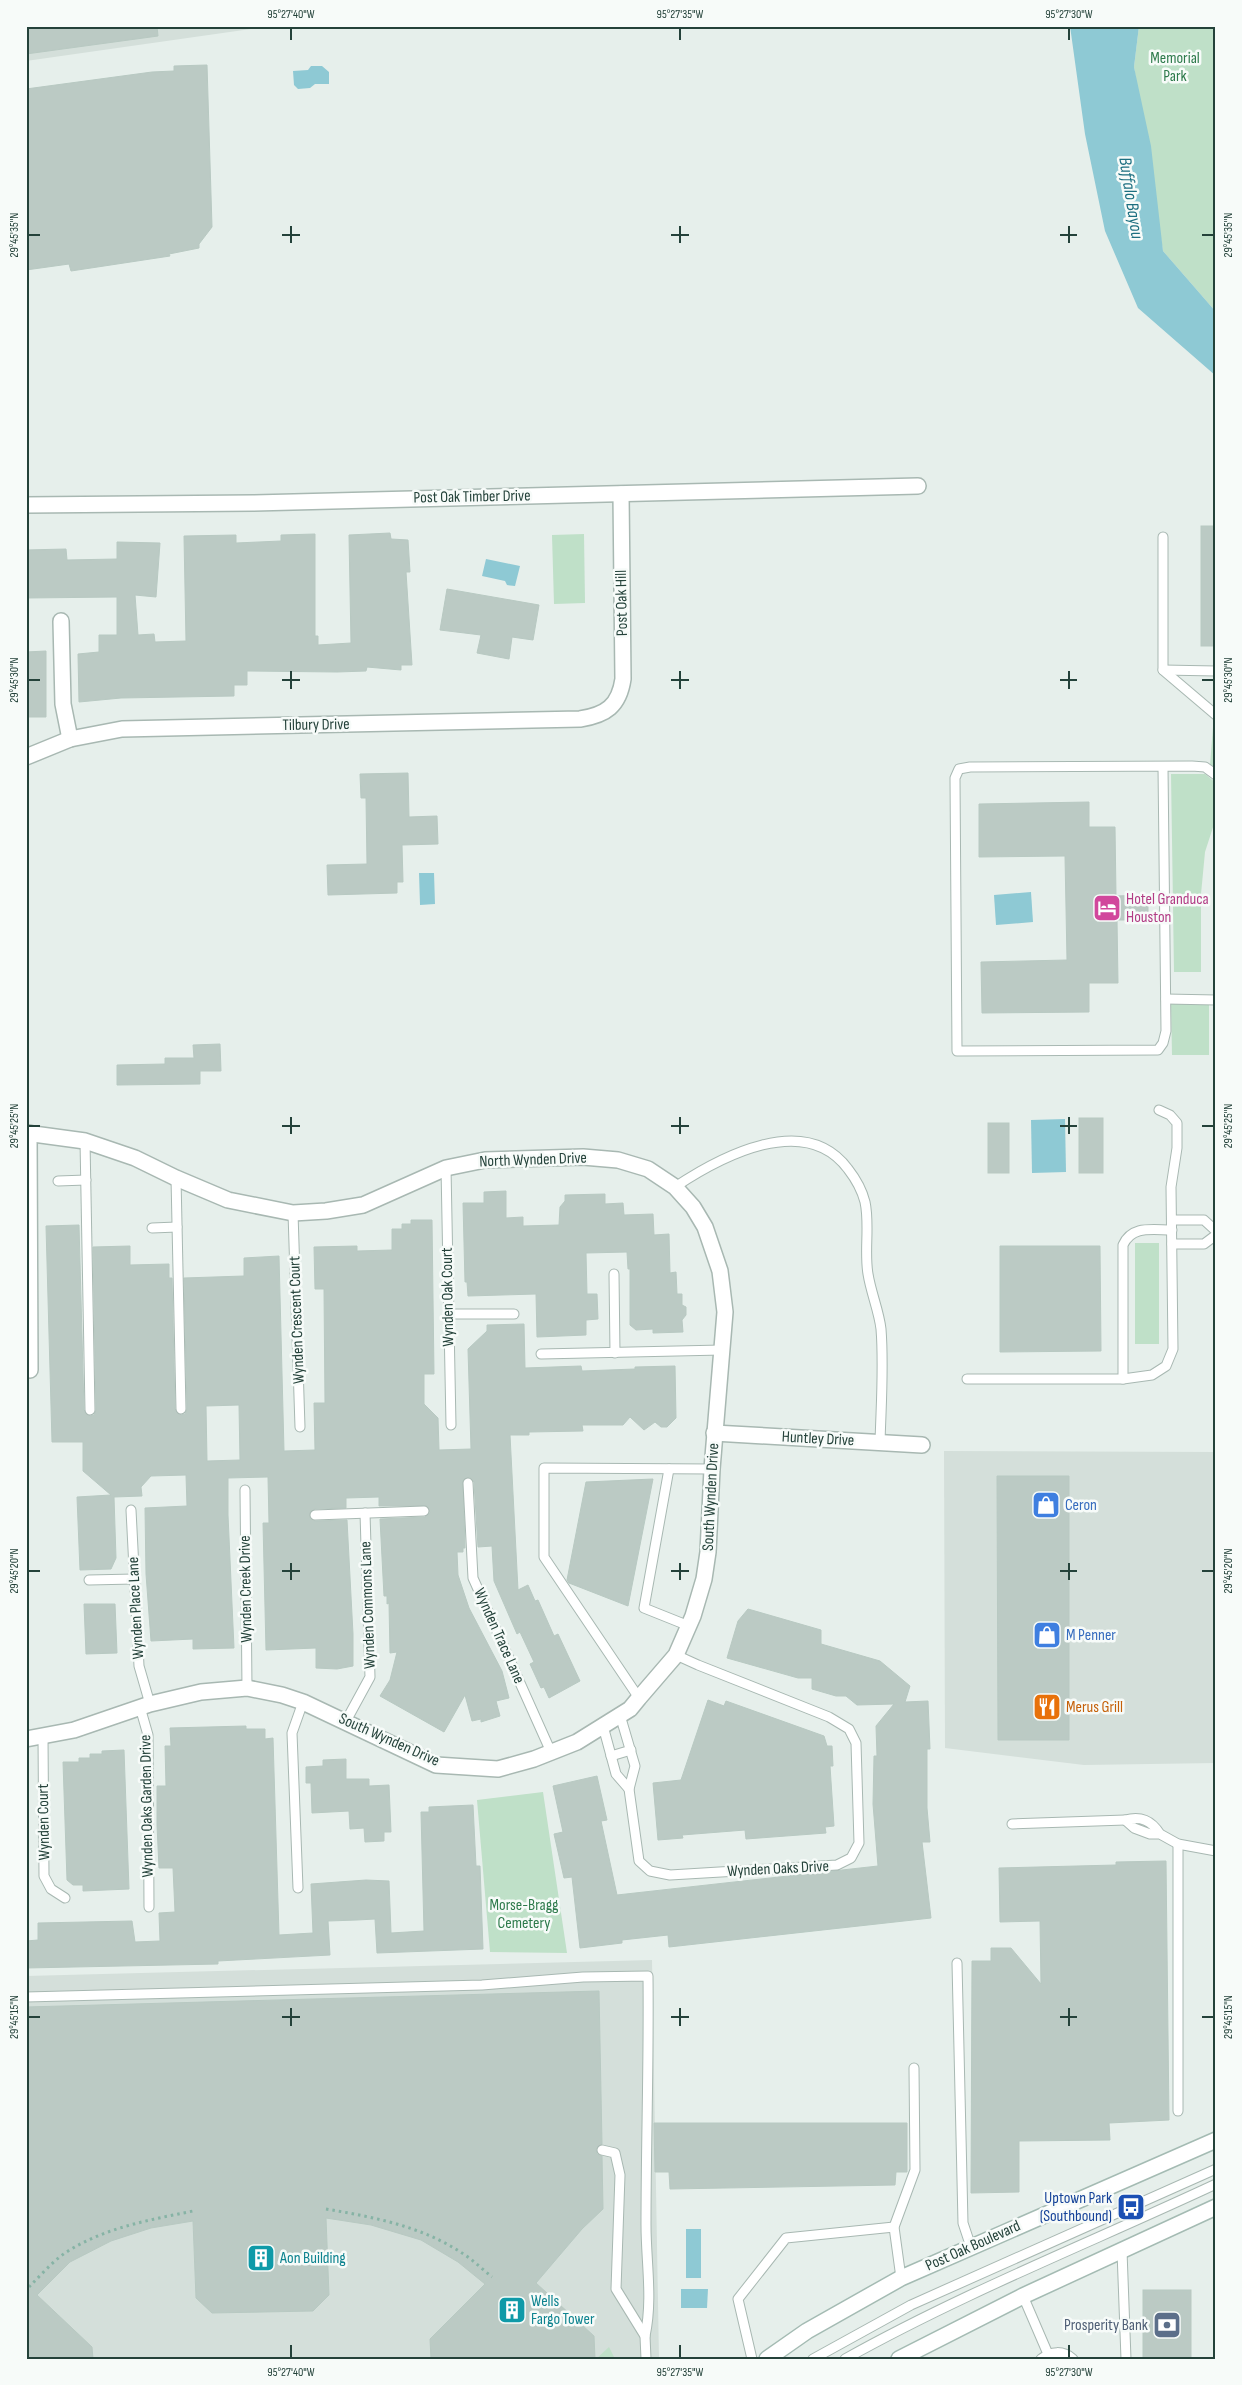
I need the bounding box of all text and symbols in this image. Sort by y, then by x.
text: 95°27'40"W [267,7,315,22]
text: 95°27'35"W [657,7,704,22]
text: 95°27'30"W [1045,7,1093,22]
park label: Memorial Park [1150,49,1200,86]
water label: Buffalo Bayou [1114,156,1148,241]
text: 29°45'35"N [7,213,22,257]
text: 29°45'35"N [1221,213,1236,257]
street label: Post Oak Timber Drive [413,486,531,508]
street label: Post Oak Hill [612,570,632,636]
text: 29°45'30"N [7,657,22,703]
text: 29°45'30"N [1221,657,1236,703]
street label: Tilbury Drive [282,715,350,735]
place label: Hotel Granduca Houston [1126,890,1209,927]
hotel icon: Hotel Granduca Houston [1092,893,1122,923]
text: 29°45'25"N [7,1104,22,1148]
text: 29°45'25"N [1221,1104,1236,1148]
street label: North Wynden Drive [479,1149,587,1171]
street label: Wynden Oak Court [438,1247,458,1347]
street label: Wynden Crescent Court [285,1256,309,1384]
street label: Huntley Drive [781,1428,855,1450]
street label: South Wynden Drive [699,1442,723,1552]
shop icon: Ceron [1031,1490,1061,1520]
place label: Ceron [1065,1496,1097,1515]
street label: Wynden Creek Drive [236,1535,256,1643]
street label: Wynden Commons Lane [356,1541,380,1669]
text: 29°45'20"N [7,1548,22,1594]
text: 29°45'20"N [1221,1548,1236,1594]
street label: Wynden Place Lane [124,1556,148,1660]
street label: Wynden Trace Lane [470,1585,528,1687]
shop icon: M Penner [1032,1620,1062,1650]
place label: M Penner [1066,1626,1116,1645]
restaurant icon: Merus Grill [1032,1692,1062,1722]
place label: Merus Grill [1066,1698,1123,1717]
street label: South Wynden Drive [336,1709,442,1771]
street label: Wynden Oaks Garden Drive [136,1734,158,1878]
street label: Wynden Court [34,1784,54,1860]
street label: Wynden Oaks Drive [727,1857,829,1881]
park label: Morse-Bragg Cemetery [490,1896,558,1933]
text: 29°45'15"N [7,1995,22,2039]
text: 29°45'15"N [1221,1995,1236,2039]
place label: Uptown Park (Southbound) [1040,2189,1112,2226]
bus stop icon: Uptown Park (Southbound) [1116,2192,1146,2222]
street label: Post Oak Boulevard [923,2217,1023,2275]
building icon: Aon Building [246,2243,276,2273]
place label: Aon Building [279,2249,346,2268]
place label: Wells Fargo Tower [531,2292,595,2329]
building icon: Wells Fargo Tower [497,2295,527,2325]
bank icon: Prosperity Bank [1152,2310,1182,2340]
place label: Prosperity Bank [1064,2316,1148,2335]
text: 95°27'40"W [267,2365,315,2380]
text: 95°27'35"W [657,2365,704,2380]
text: 95°27'30"W [1045,2365,1093,2380]

